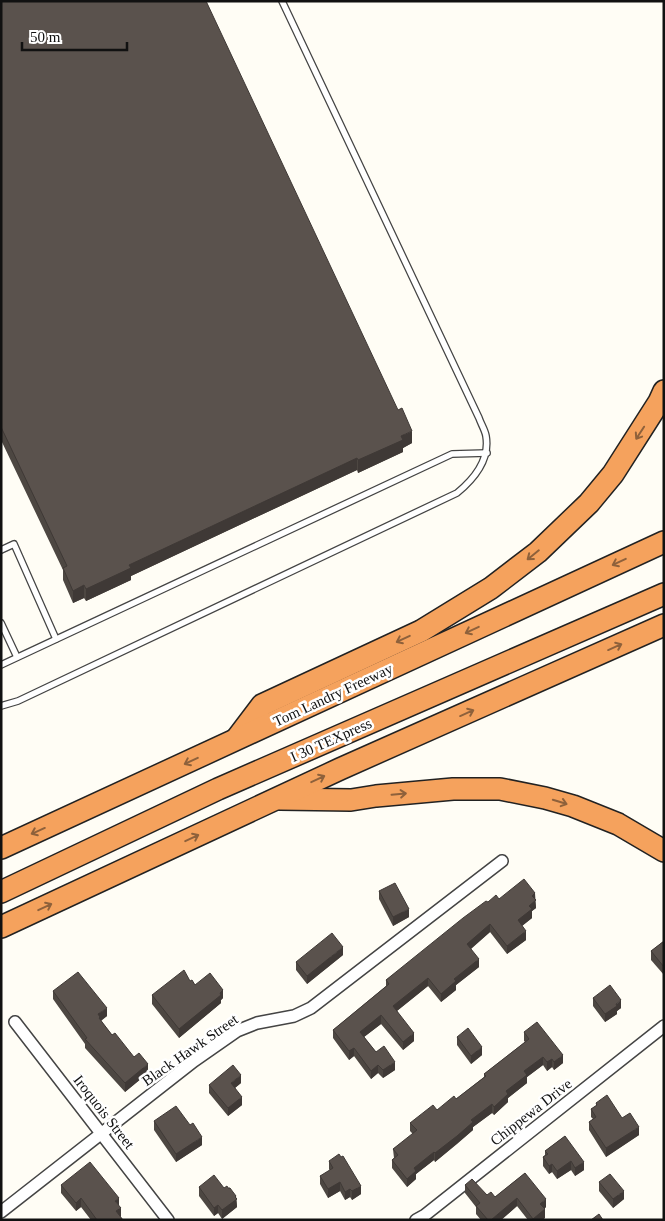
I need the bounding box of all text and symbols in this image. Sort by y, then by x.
scale bar [22,20,128,52]
text: 50 m [30,29,61,45]
one-way arrow [634,426,644,440]
one-way arrow [527,549,540,560]
one-way arrow [612,558,627,568]
one-way arrow [465,626,480,636]
one-way arrow [396,635,411,645]
one-way arrow [607,641,622,651]
street label: Tom Landry Freeway [271,660,396,730]
one-way arrow [459,707,474,717]
street label: I 30 TEXpress [288,715,374,765]
one-way arrow [184,757,199,766]
one-way arrow [310,774,325,783]
one-way arrow [391,789,407,798]
one-way arrow [552,798,568,808]
one-way arrow [31,827,46,837]
one-way arrow [185,832,200,842]
one-way arrow [37,901,52,911]
street label: Black Hawk Street [139,1010,242,1089]
street label: Iroquois Street [70,1072,138,1153]
street label: Chippewa Drive [487,1075,575,1149]

